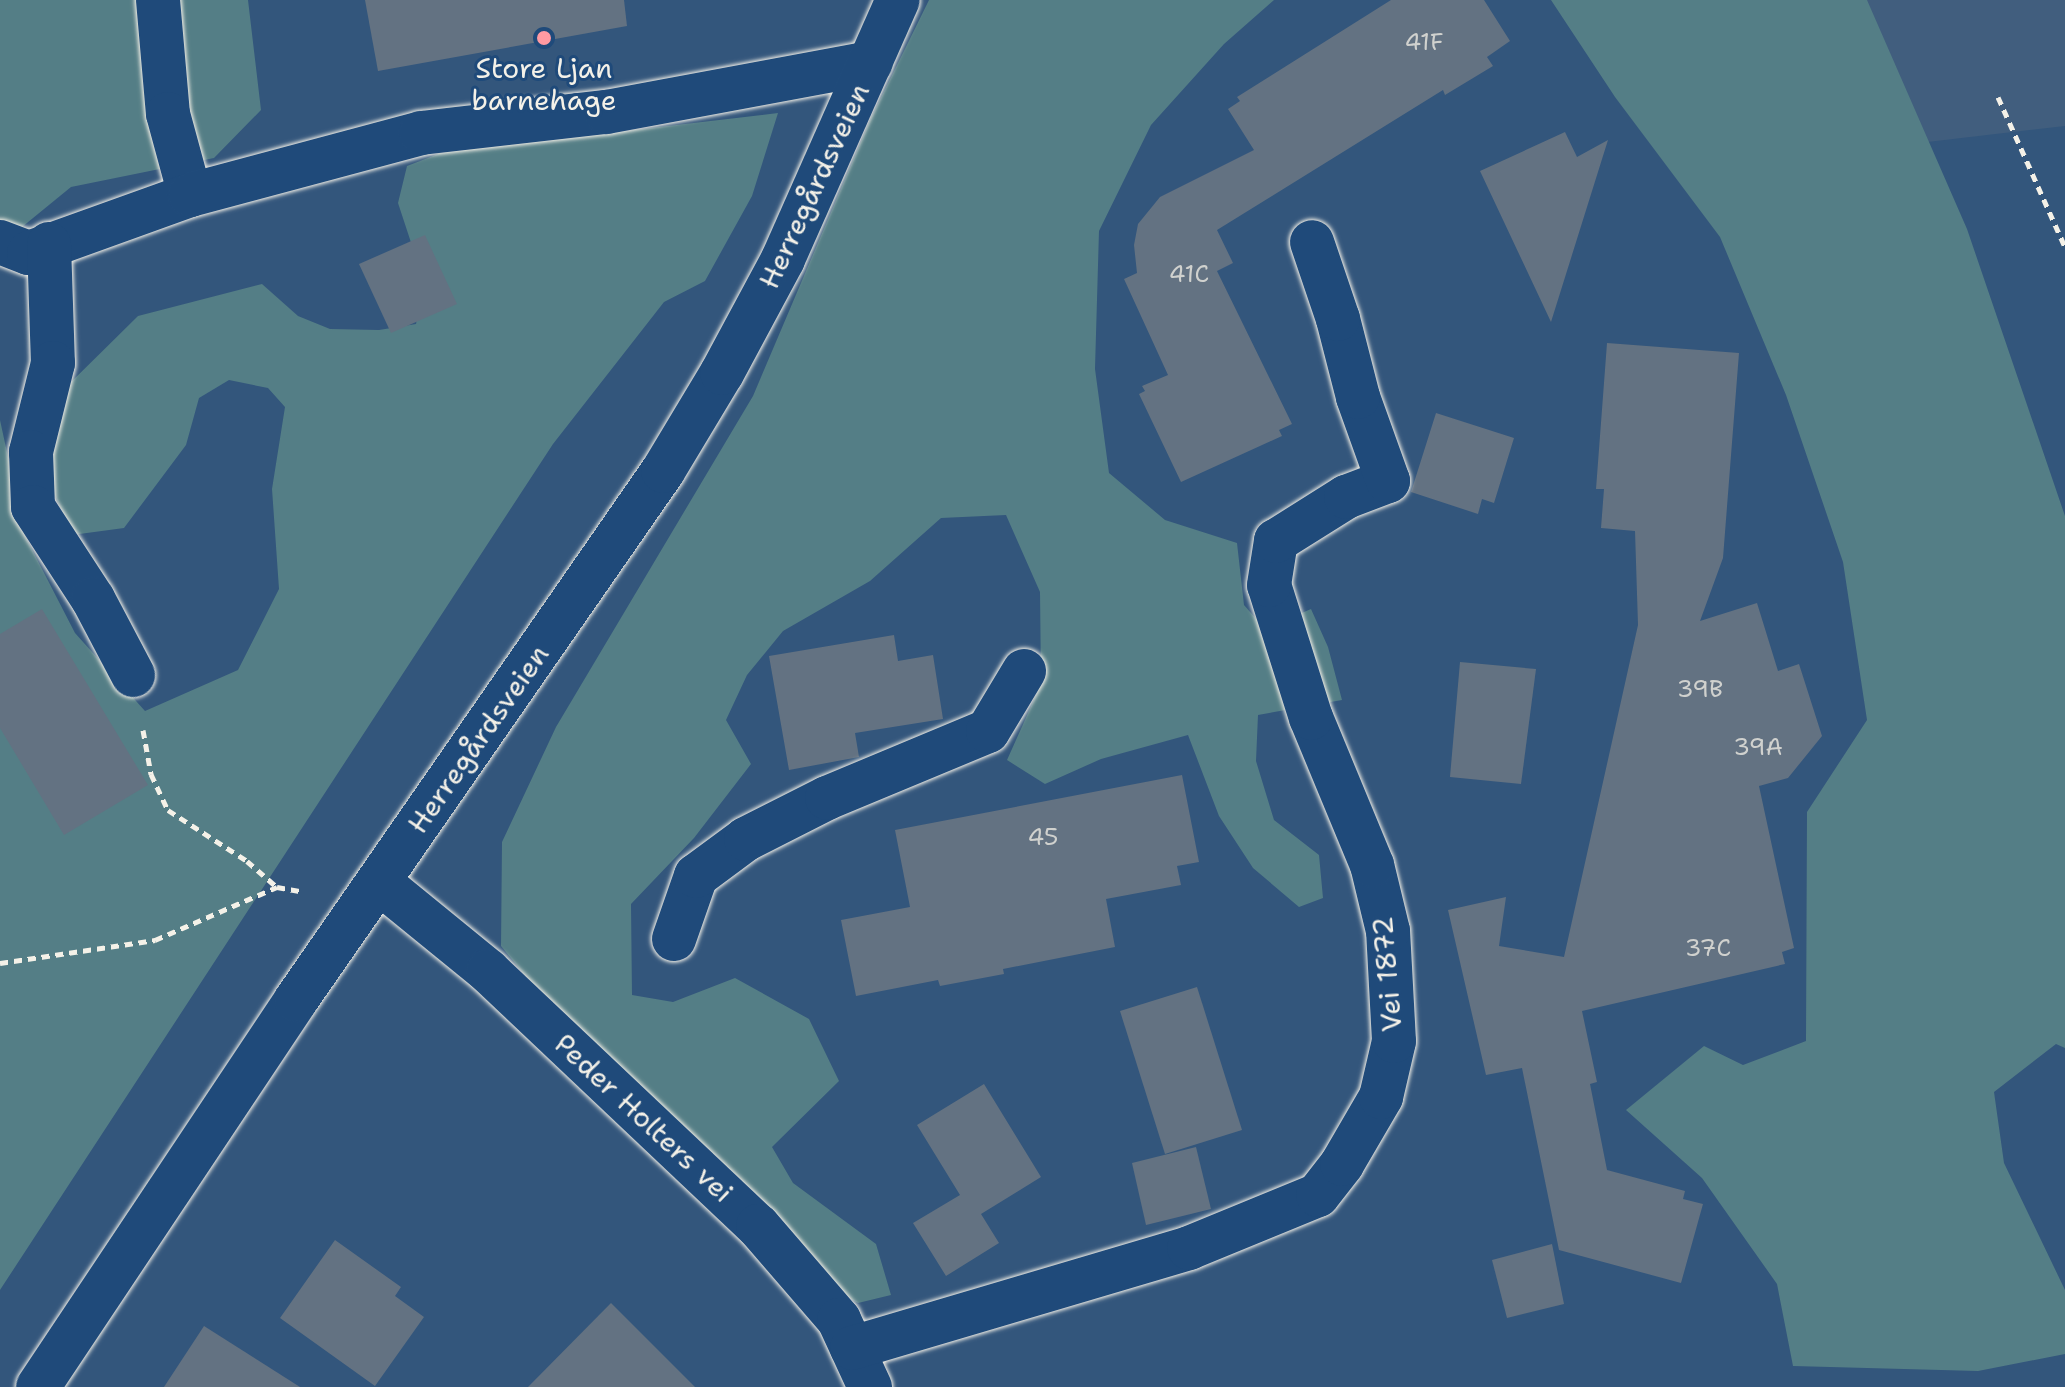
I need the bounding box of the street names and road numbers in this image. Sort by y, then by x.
street label: Herregårdsveien [752,78,876,294]
street label: Herregårdsveien [400,638,556,840]
street label: Vei 1872 [1365,915,1409,1033]
street label: Peder Holters vei [548,1027,740,1209]

